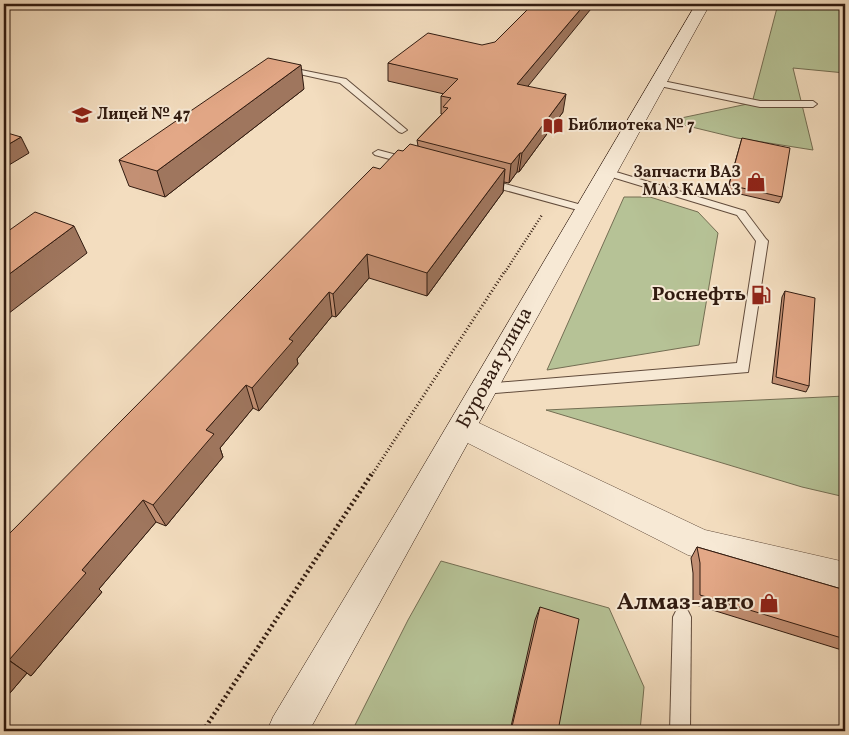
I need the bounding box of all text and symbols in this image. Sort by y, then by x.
school or university icon: Лицей № 47 [71,104,93,126]
place label: Лицей № 47 [97,104,191,126]
library icon: Библиотека № 7 [542,115,564,137]
place label: Библиотека № 7 [568,115,695,137]
place label: Запчасти ВАЗ МАЗ КАМАЗ [633,162,741,202]
shop icon: Запчасти ВАЗ МАЗ КАМАЗ [745,171,767,193]
place label: Роснефть [652,281,746,309]
fuel station icon: Роснефть [750,284,772,306]
street label: Буровая улица [450,302,540,434]
place label: Алмаз-авто [617,586,754,620]
shop icon: Алмаз-авто [758,592,780,614]

